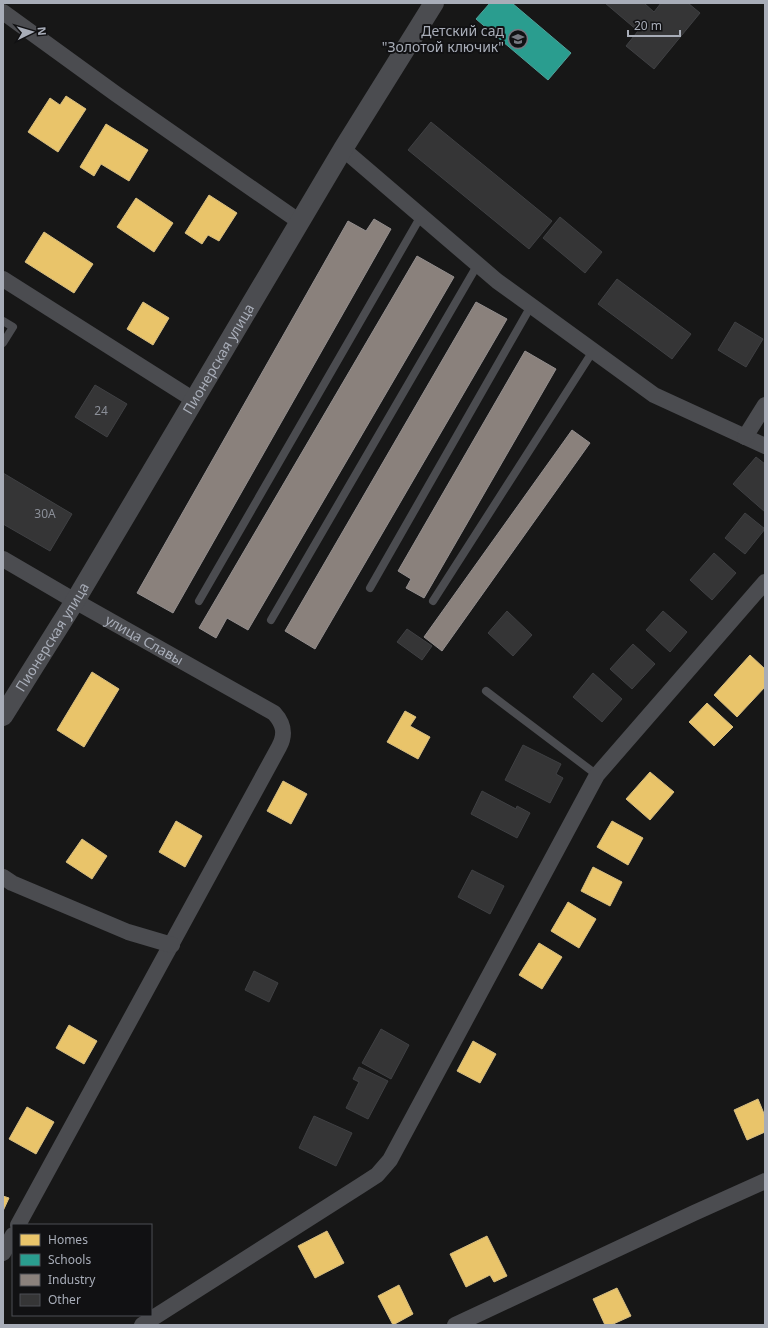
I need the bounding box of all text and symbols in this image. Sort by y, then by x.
north arrow [12,12,52,52]
scale bar [628,12,680,38]
text: 20 m [634,17,662,34]
place label: Детский сад "Золотой ключик" [382,21,504,56]
text: N [35,26,50,36]
school or university icon: Детский сад "Золотой ключик" [507,28,529,50]
street label: Пионерская улица [178,300,258,418]
house number: 24 [94,402,108,419]
house number: 30А [34,505,56,522]
street label: Пионерская улица [11,579,93,695]
street label: улица Славы [102,610,187,669]
legend [12,1224,152,1316]
text: Homes [48,1231,88,1248]
text: Schools [48,1251,91,1268]
text: Industry [48,1271,96,1288]
text: Other [48,1291,81,1308]

